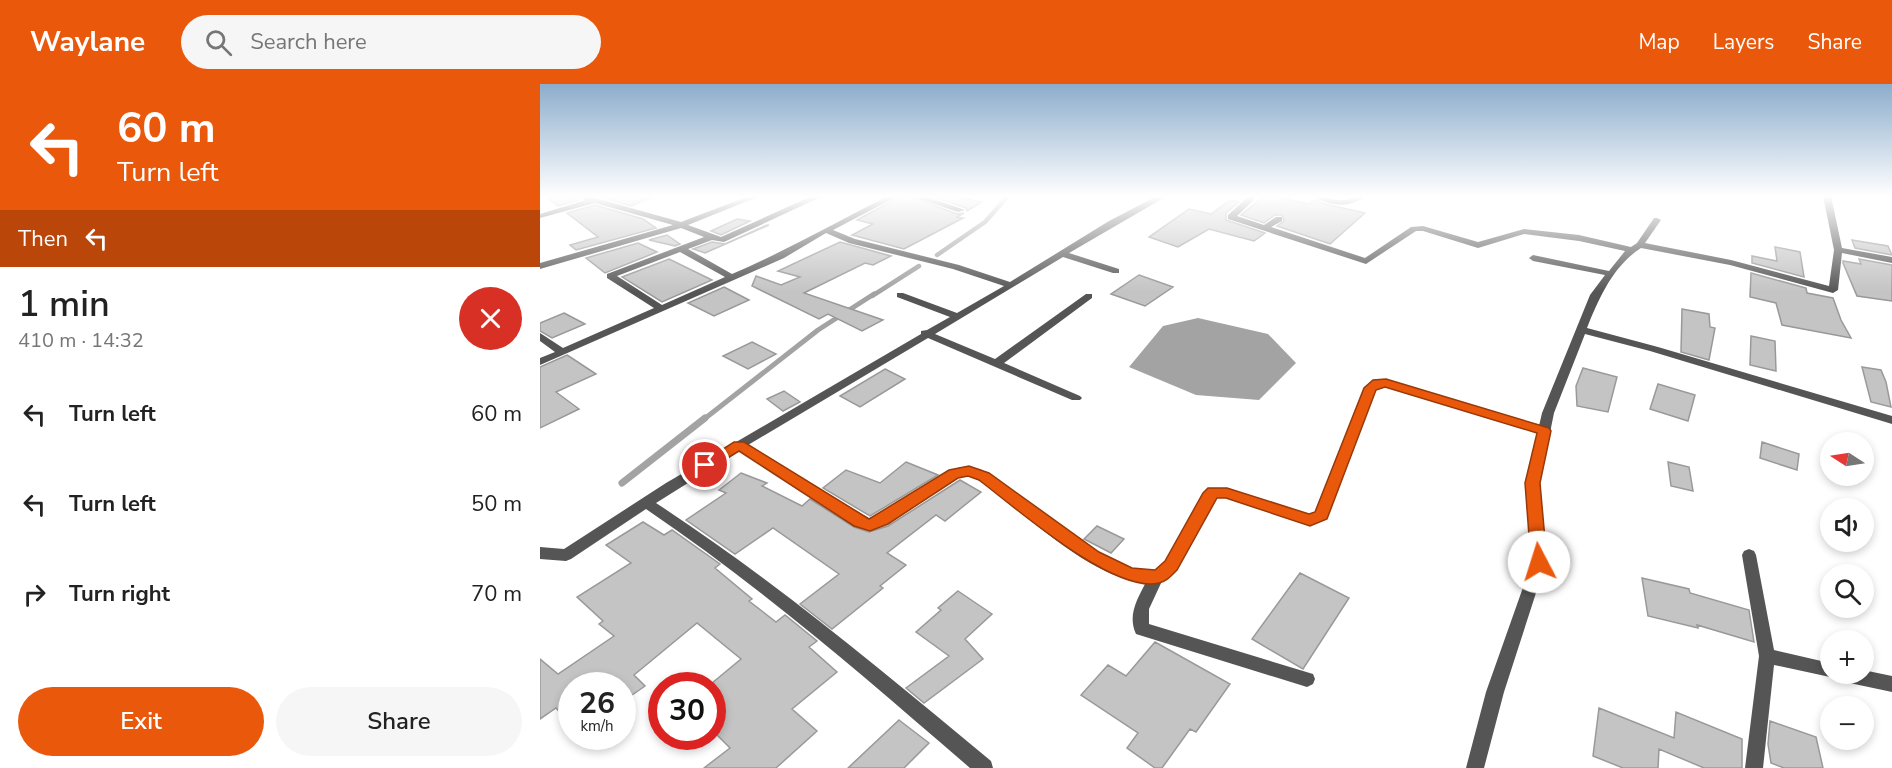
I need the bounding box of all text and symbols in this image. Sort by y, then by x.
search box [181,15,601,69]
text: Waylane [30,23,145,61]
icon: search [202,26,235,59]
text: Search here [250,27,367,57]
text: Map [1638,28,1680,56]
text: Layers [1713,28,1774,56]
text: Share [1807,28,1862,56]
text: 60 m [117,100,216,157]
icon: left [18,108,96,186]
text: Turn left [117,154,218,191]
icon: left [80,222,113,255]
text: Then [18,224,68,254]
text: 1 min [18,280,110,329]
button: close [459,287,522,350]
text: 410 m · 14:32 [18,327,144,354]
icon: left [18,398,51,431]
text: Turn left [69,399,156,429]
text: 60 m [471,399,522,429]
north arrow [1820,432,1874,486]
map controls [1820,432,1874,750]
pin [679,439,730,490]
icon: arrive [688,448,721,481]
icon: left [18,488,51,521]
text: Turn left [69,489,156,519]
text: 50 m [471,489,522,519]
button: sound [1820,498,1874,552]
position arrow [1507,530,1571,594]
button: search [1820,564,1874,618]
icon: right [18,578,51,611]
text: Turn right [69,579,170,609]
text: 70 m [471,579,522,609]
button: + [1820,630,1874,684]
speed limit sign: 30 [648,672,726,750]
text: 26 [579,683,615,724]
button: Exit [18,687,264,756]
button: Share [276,687,522,756]
button: − [1820,696,1874,750]
text: km/h [580,716,614,736]

